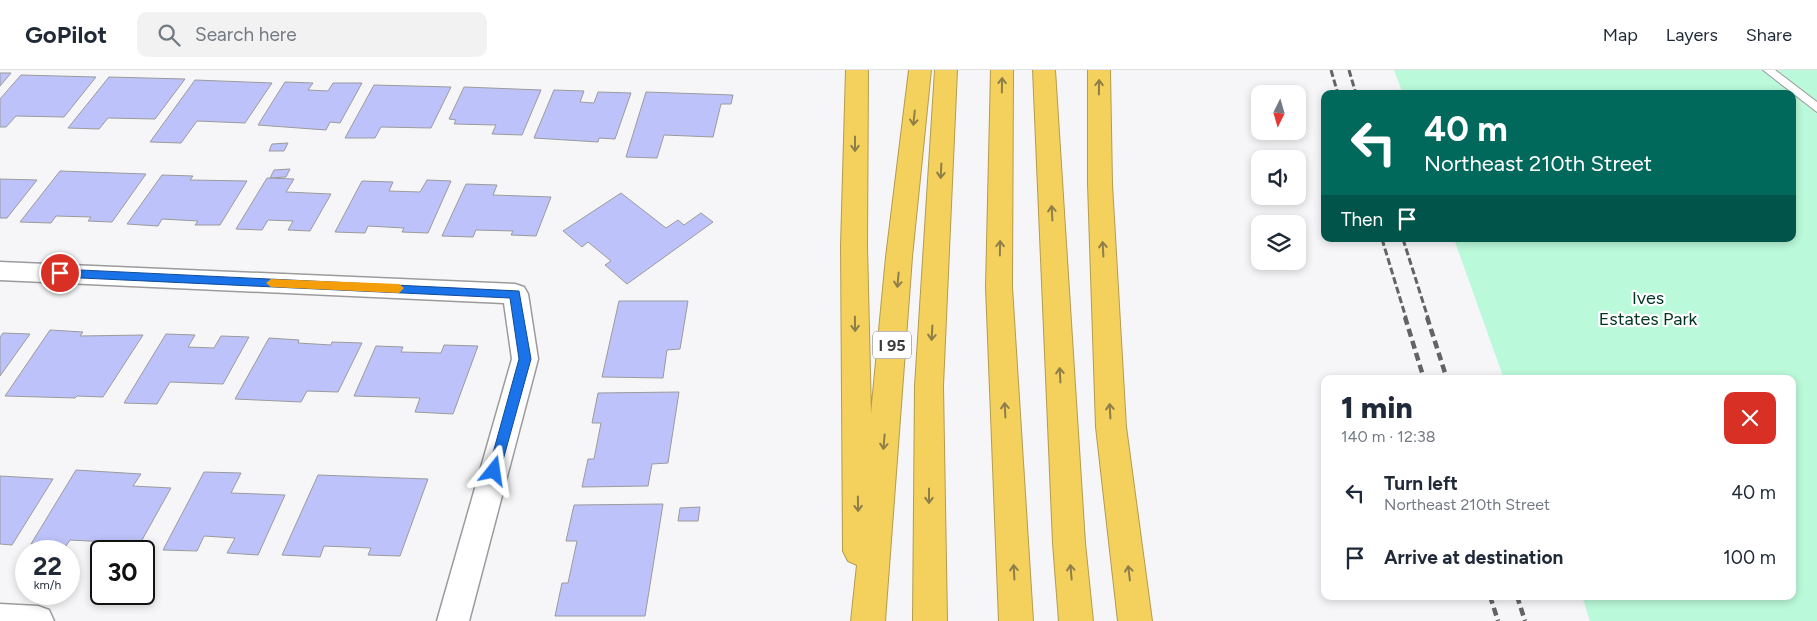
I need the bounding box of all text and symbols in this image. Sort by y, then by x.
search box [137,12,487,57]
text: GoPilot [25,20,107,49]
icon: search [155,21,183,49]
text: Search here [195,23,297,46]
text: Map [1603,24,1638,46]
text: Layers [1666,24,1718,46]
text: Share [1746,24,1792,46]
one-way arrow [997,77,1007,94]
one-way arrow [1094,79,1104,95]
north arrow [1251,85,1306,140]
map controls [1251,85,1306,270]
text: 40 m [1424,108,1508,150]
one-way arrow [909,110,919,126]
icon: left [1341,110,1406,175]
one-way arrow [850,136,860,152]
button: sound [1251,150,1306,205]
text: Northeast 210th Street [1424,150,1652,177]
one-way arrow [936,163,945,179]
one-way arrow [1047,205,1056,221]
icon: arrive [1393,205,1421,233]
text: Then [1341,208,1383,231]
button: layers [1251,215,1306,270]
one-way arrow [995,240,1005,256]
one-way arrow [1098,241,1107,257]
pin [39,252,81,294]
icon: arrive [46,259,74,287]
one-way arrow [893,272,902,288]
park label: Ives Estates Park [1599,287,1698,330]
one-way arrow [850,316,860,332]
one-way arrow [927,325,936,341]
road number: I 95 [873,332,911,358]
one-way arrow [1055,368,1064,384]
text: 1 min [1341,389,1413,426]
button: close [1724,392,1776,444]
one-way arrow [1001,402,1010,418]
one-way arrow [1105,404,1115,420]
text: 140 m · 12:38 [1341,427,1435,446]
one-way arrow [879,434,888,450]
position arrow [467,444,519,496]
text: Turn left [1384,472,1458,495]
icon: left [1341,479,1369,507]
text: 40 m [1731,481,1776,504]
one-way arrow [924,488,934,504]
text: Northeast 210th Street [1384,495,1550,514]
one-way arrow [853,496,863,512]
speed limit sign: 30 [90,540,155,605]
icon: arrive [1341,544,1369,572]
text: Arrive at destination [1384,546,1563,569]
text: 100 m [1723,546,1776,569]
text: 22 [33,551,62,581]
one-way arrow [1009,565,1018,581]
one-way arrow [1066,565,1076,581]
one-way arrow [1124,565,1134,581]
text: km/h [34,578,61,592]

